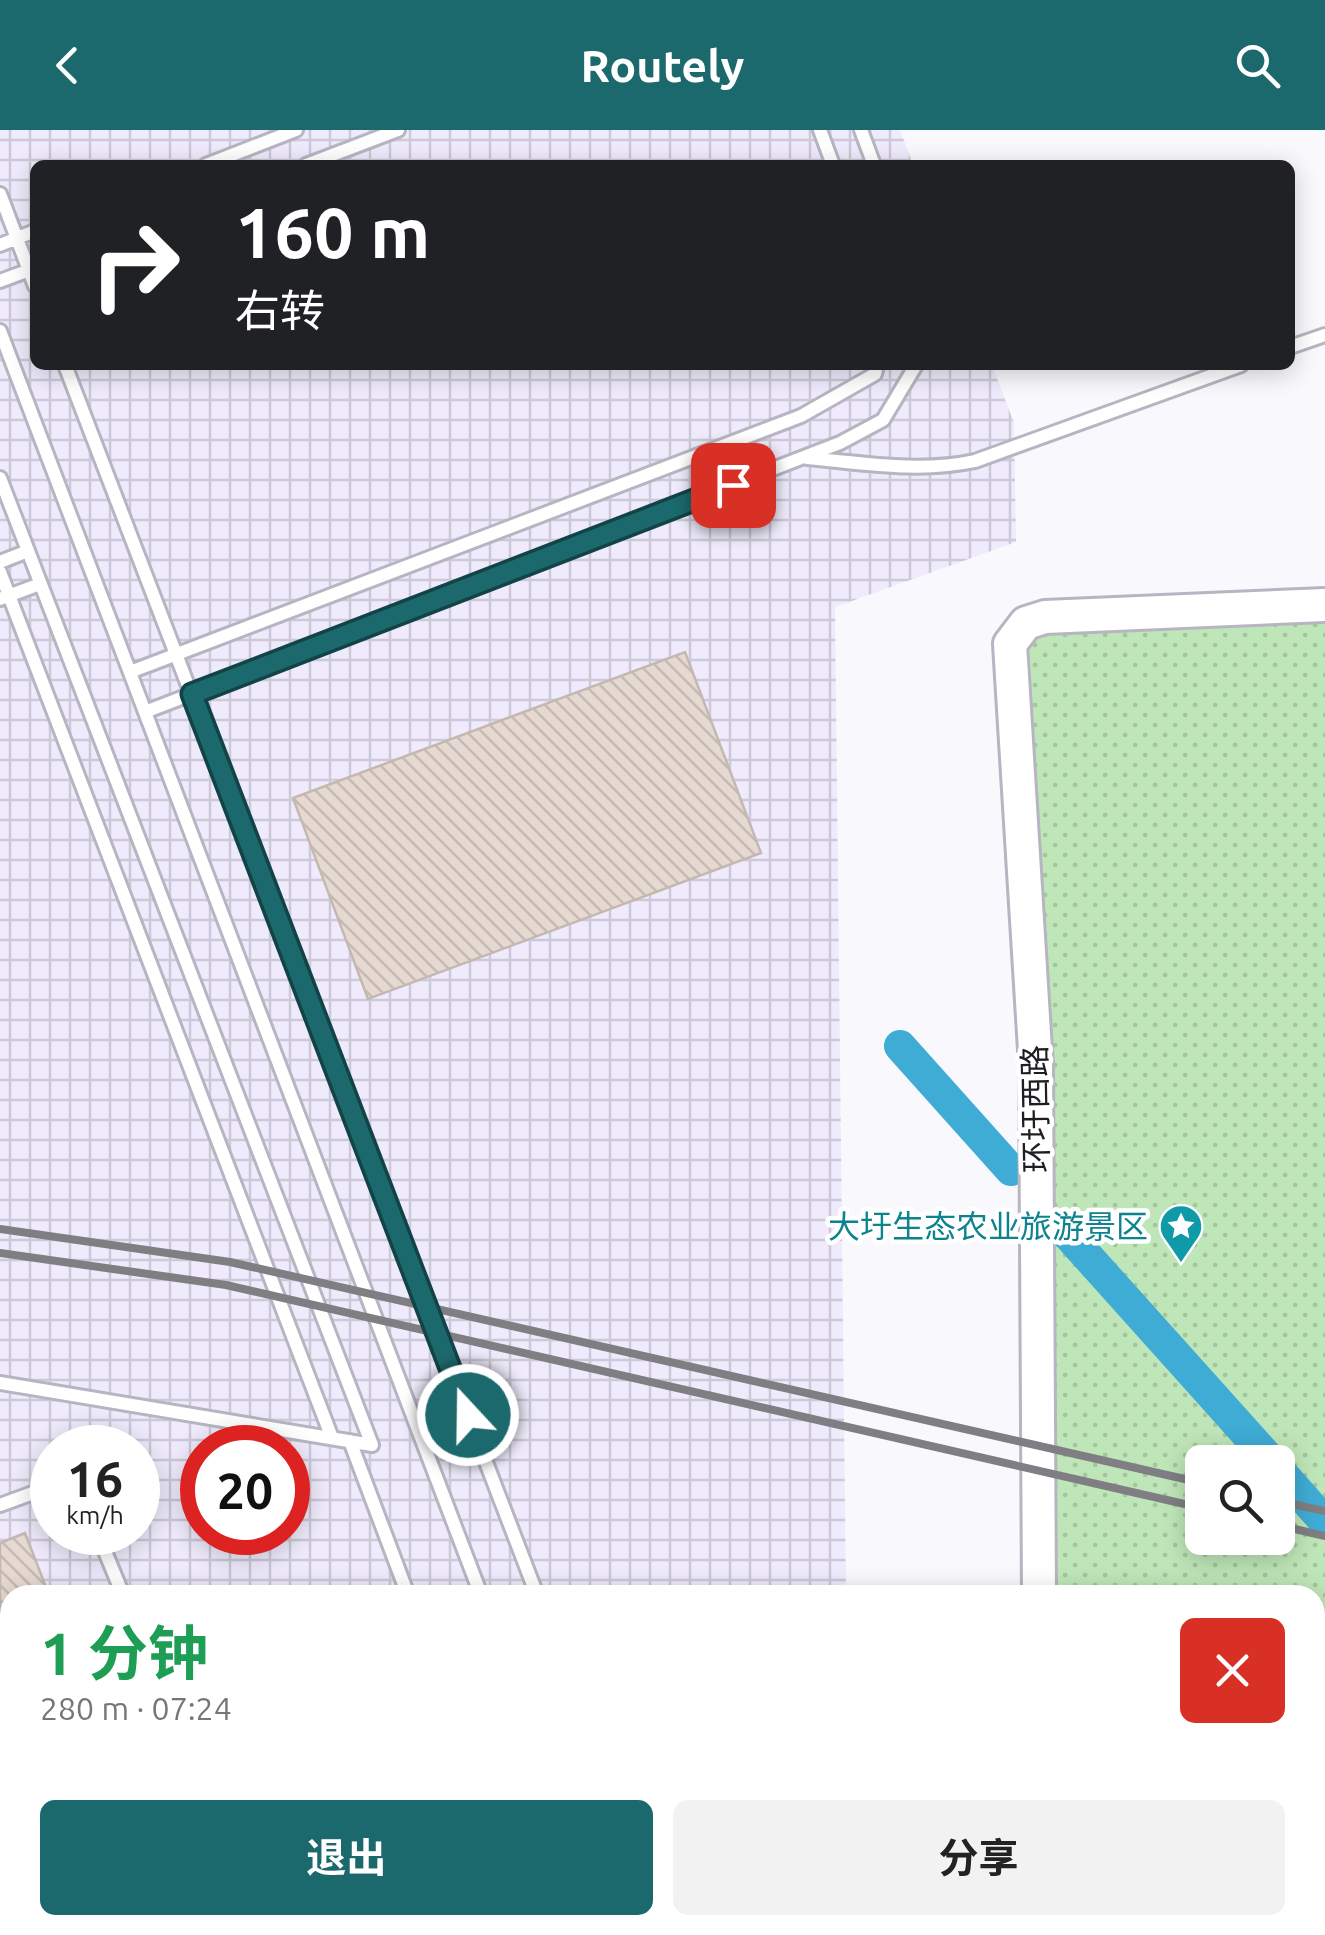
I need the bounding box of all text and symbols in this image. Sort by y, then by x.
icon: back [40,38,95,93]
icon: search [1230,38,1285,93]
text: Routely [581,40,744,91]
text: 160 m [235,193,430,271]
icon: right [70,200,200,330]
text: 右转 [235,285,325,336]
pin [691,443,776,528]
icon: arrive [706,458,761,513]
street label: 环圩西路 [1016,1045,1054,1173]
place icon: 大圩生态农业旅游景区 [1158,1203,1204,1264]
place label: 大圩生态农业旅游景区 [828,1208,1148,1244]
position arrow [416,1363,520,1467]
speed limit sign: 20 [180,1425,310,1555]
map controls [1185,1445,1295,1555]
button: search [1185,1445,1295,1555]
text: 16 [67,1450,123,1506]
text: km/h [66,1501,124,1529]
button: close [1180,1618,1285,1723]
text: 1 分钟 [40,1619,208,1686]
text: 280 m · 07:24 [40,1690,232,1726]
button: 退出 [40,1800,653,1915]
button: 分享 [673,1800,1285,1915]

